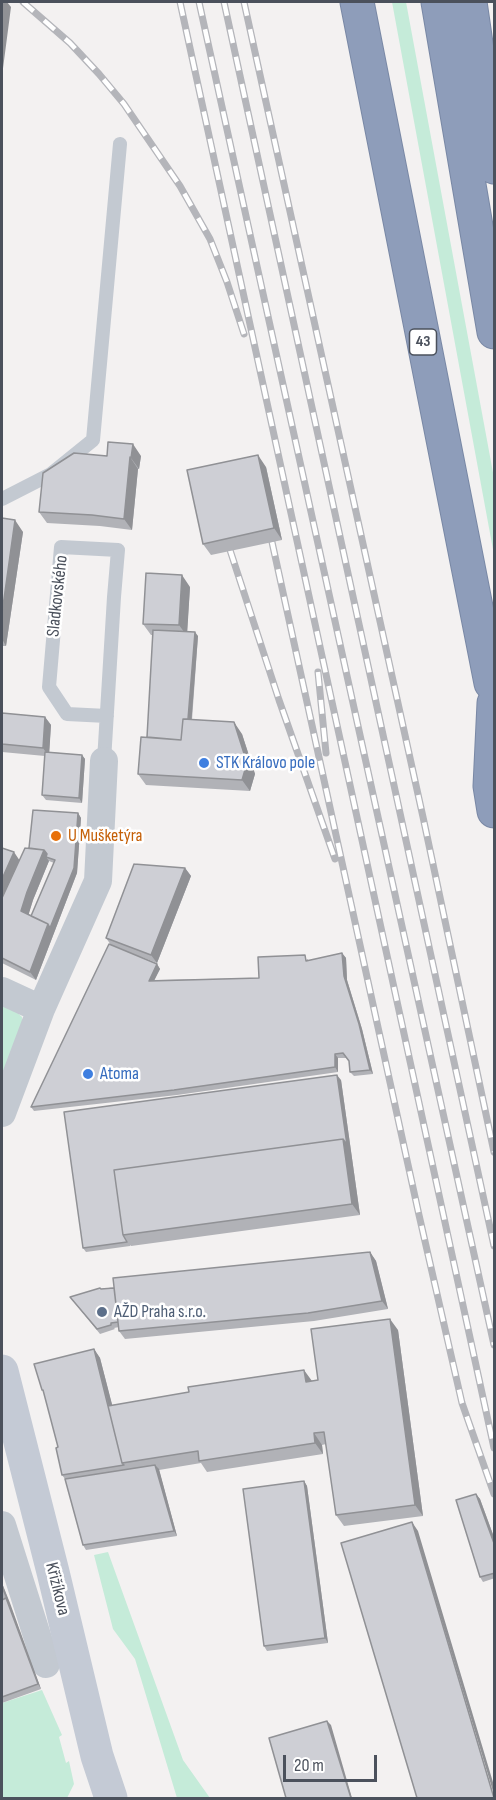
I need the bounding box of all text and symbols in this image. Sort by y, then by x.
road number: 43 [410,329,436,355]
street label: Sladkovského [43,554,73,638]
place label: STK Královo pole [216,752,315,774]
marker: STK Královo pole [197,756,211,770]
place label: U Mušketýra [68,825,143,847]
marker: U Mušketýra [49,829,63,843]
place label: Atoma [100,1063,139,1085]
marker: Atoma [81,1067,95,1081]
place label: AŽD Praha s.r.o. [114,1301,206,1323]
marker: AŽD Praha s.r.o. [95,1305,109,1319]
street label: Křižíkova [40,1560,74,1618]
scale bar [286,1743,380,1781]
text: 20 m [294,1755,324,1776]

